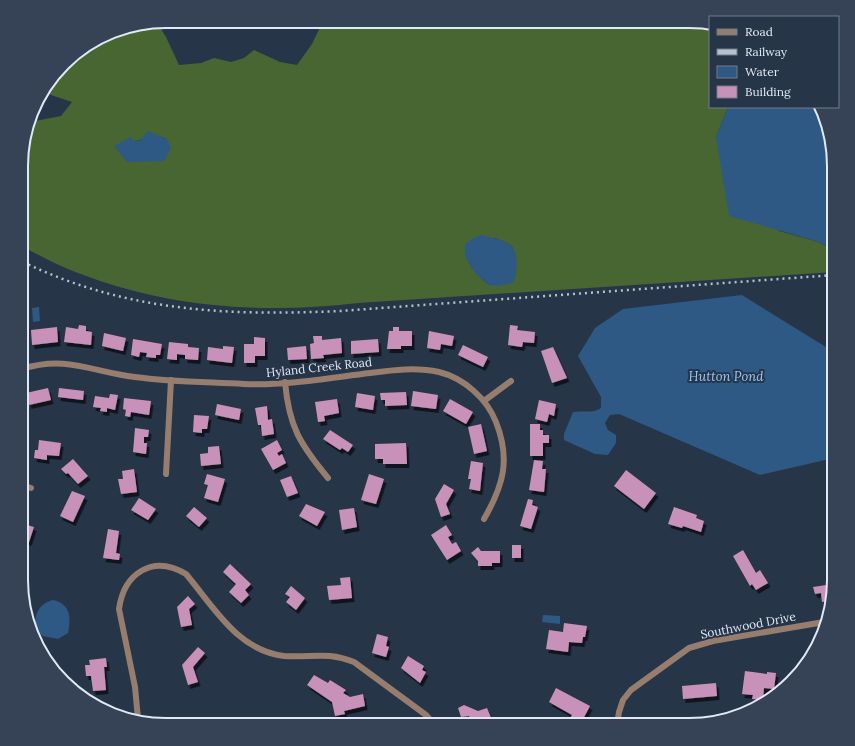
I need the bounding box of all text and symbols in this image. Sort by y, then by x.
legend [709,16,839,108]
text: Road [745,24,773,39]
text: Railway [745,44,788,59]
text: Water [745,64,780,79]
text: Building [745,84,791,99]
street label: Hyland Creek Road [265,354,373,380]
water label: Hutton Pond [689,368,764,385]
street label: Southwood Drive [699,608,797,642]

